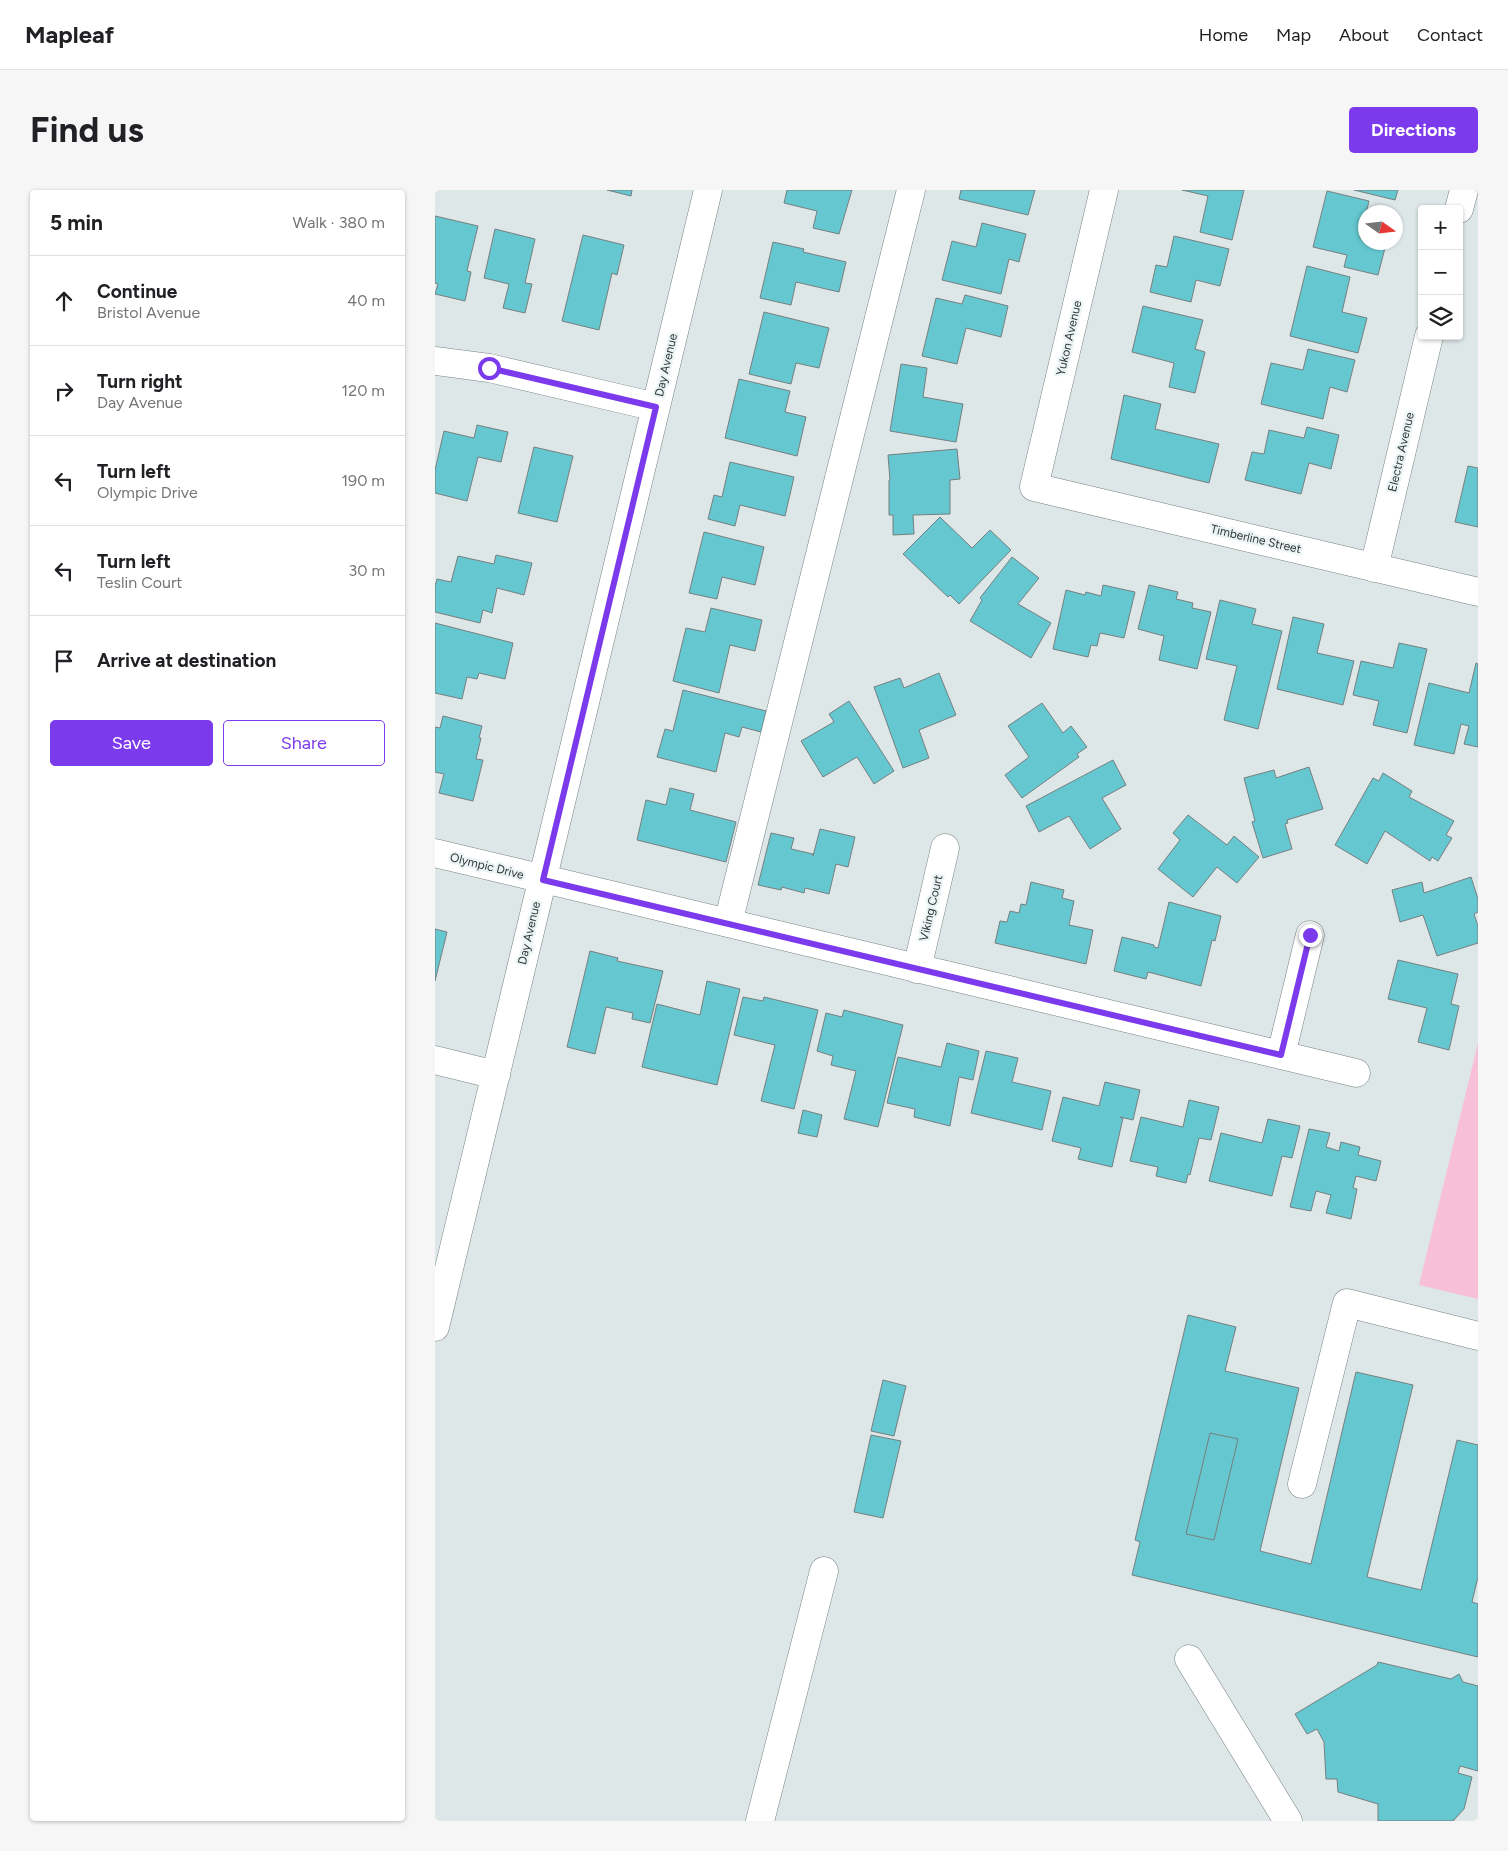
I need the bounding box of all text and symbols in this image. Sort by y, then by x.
text: Mapleaf [25,20,114,49]
text: Home [1199,24,1248,46]
text: Map [1276,24,1311,46]
text: About [1339,24,1389,46]
text: Contact [1417,24,1483,46]
button: Directions [1349,107,1478,153]
text: Find us [30,109,144,151]
north arrow [1358,205,1403,250]
map controls [1418,205,1463,340]
button: + [1418,205,1463,250]
text: 5 min [50,210,103,235]
text: Walk · 380 m [293,213,385,232]
button: − [1418,250,1463,295]
text: Continue [97,280,177,303]
icon: ahead [50,287,78,315]
text: 40 m [347,291,385,310]
button: layers [1418,295,1463,340]
street label: Yukon Avenue [1054,299,1085,377]
text: Bristol Avenue [97,303,200,322]
street label: Day Avenue [652,332,680,398]
route start [478,357,501,380]
text: Turn right [97,370,183,393]
icon: right [50,377,78,405]
text: 120 m [342,381,385,400]
text: Day Avenue [97,393,183,412]
street label: Electra Avenue [1385,411,1417,493]
text: Turn left [97,460,171,483]
icon: left [50,467,78,495]
text: 190 m [342,471,385,490]
text: Olympic Drive [97,483,198,502]
street label: Timberline Street [1209,522,1303,556]
text: Turn left [97,550,171,573]
icon: left [50,557,78,585]
text: 30 m [348,561,385,580]
text: Teslin Court [97,573,182,592]
icon: arrive [50,647,78,675]
text: Arrive at destination [97,649,276,672]
button: Save [50,720,213,766]
button: Share [223,720,385,766]
street label: Olympic Drive [449,850,526,882]
street label: Viking Court [917,873,945,942]
street label: Day Avenue [515,900,543,966]
route end [1299,924,1322,947]

